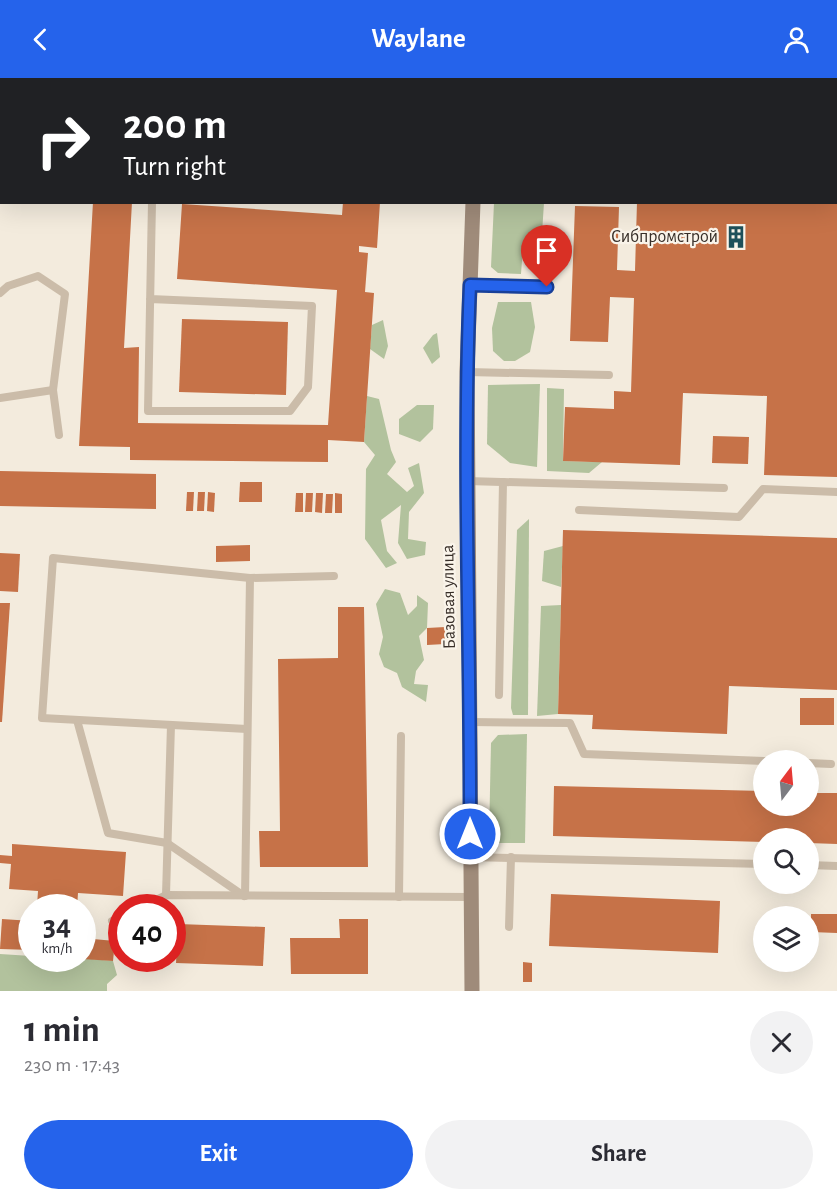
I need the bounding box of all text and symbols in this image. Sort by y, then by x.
icon: back [24,23,57,56]
icon: person [780,23,813,56]
text: Waylane [371,25,466,52]
icon: right [24,102,102,180]
text: 200 m [123,104,227,146]
text: Turn right [123,153,226,180]
building icon: Сибпромстрой [723,224,749,250]
pin [521,225,572,287]
place label: Сибпромстрой [611,227,718,246]
icon: arrive [530,234,563,267]
street label: Базовая улица [439,544,459,650]
north arrow [753,750,819,816]
map controls [753,750,819,972]
position arrow [438,802,502,866]
button: search [753,828,819,894]
speed limit sign: 40 [108,894,186,972]
button: layers [753,906,819,972]
text: 34 [43,911,71,941]
text: km/h [42,941,72,956]
button: close [750,1011,813,1074]
text: 1 min [24,1012,100,1048]
text: 230 m · 17:43 [24,1055,120,1075]
button: Exit [24,1120,413,1189]
button: Share [425,1120,813,1189]

